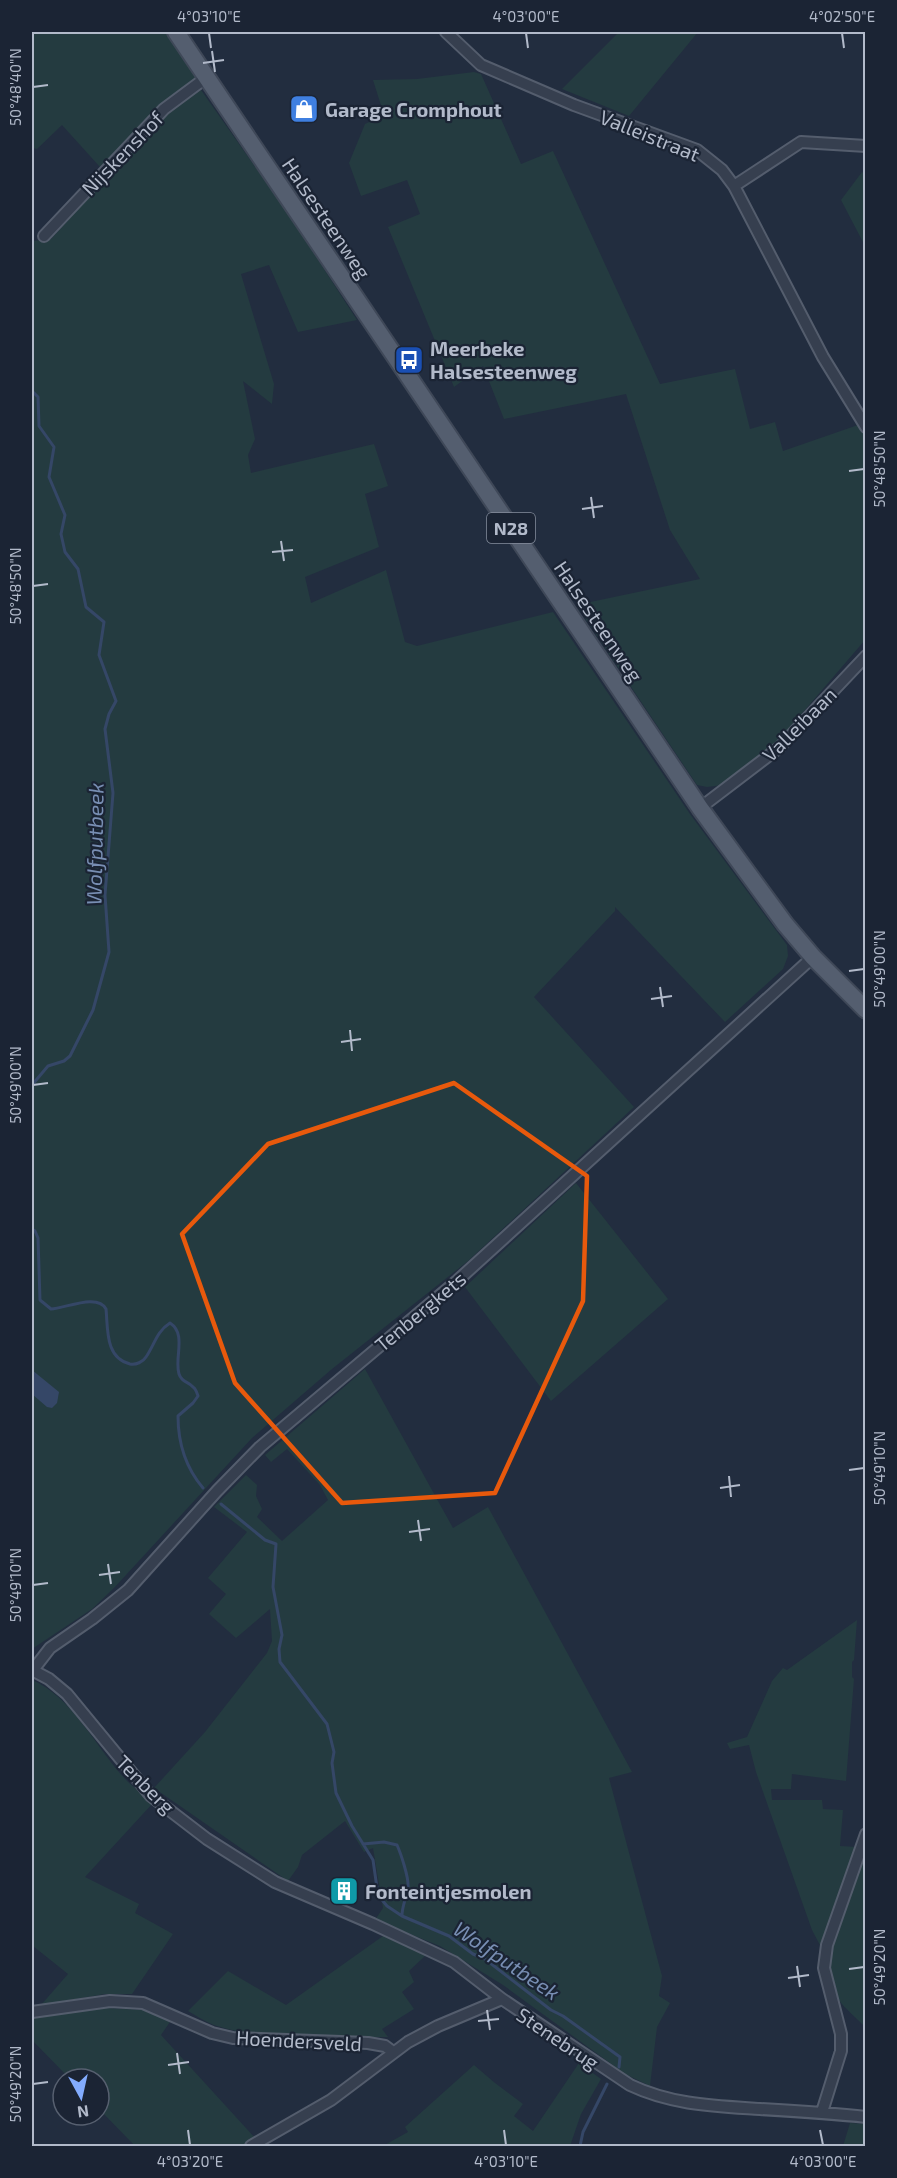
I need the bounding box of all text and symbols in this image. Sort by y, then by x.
text: 4°03'10"E [177,7,241,25]
text: 4°03'00"E [493,7,559,25]
text: 4°02'50"E [809,7,875,25]
text: 50°48'40"N [6,48,24,126]
shop icon: Garage Cromphout [288,93,320,125]
place label: Garage Cromphout [325,97,502,121]
street label: Valleistraat [597,104,704,166]
street label: Nijskenshof [76,106,168,200]
street label: Halsesteenweg [278,153,376,283]
place label: Meerbeke Halsesteenweg [430,336,577,383]
bus stop icon: Meerbeke Halsesteenweg [393,344,425,376]
text: 50°48'50"N [870,431,888,507]
road number: N28 [487,513,535,543]
text: 50°48'50"N [6,548,24,624]
street label: Halsesteenweg [550,556,648,686]
street label: Valleibaan [757,682,841,766]
water label: Wolfputbeek [80,782,108,906]
text: 50°49'00"N [870,930,888,1008]
text: 50°49'00"N [6,1046,24,1124]
street label: Tenbergkets [370,1266,470,1356]
text: 50°49'10"N [870,1431,888,1505]
text: 50°49'10"N [6,1548,24,1622]
street label: Tenberg [112,1750,180,1818]
building icon: Fonteintjesmolen [328,1875,360,1907]
place label: Fonteintjesmolen [365,1879,532,1903]
water label: Wolfputbeek [449,1915,565,2005]
text: 50°49'20"N [870,1929,888,2005]
street label: Stenebrug [512,2002,604,2074]
street label: Hoendersveld [235,2025,363,2055]
text: 50°49'20"N [6,2046,24,2122]
north arrow [51,2067,111,2127]
text: N [76,2102,90,2123]
text: 4°03'20"E [157,2152,223,2170]
text: 4°03'10"E [474,2152,538,2170]
text: 4°03'00"E [790,2152,856,2170]

